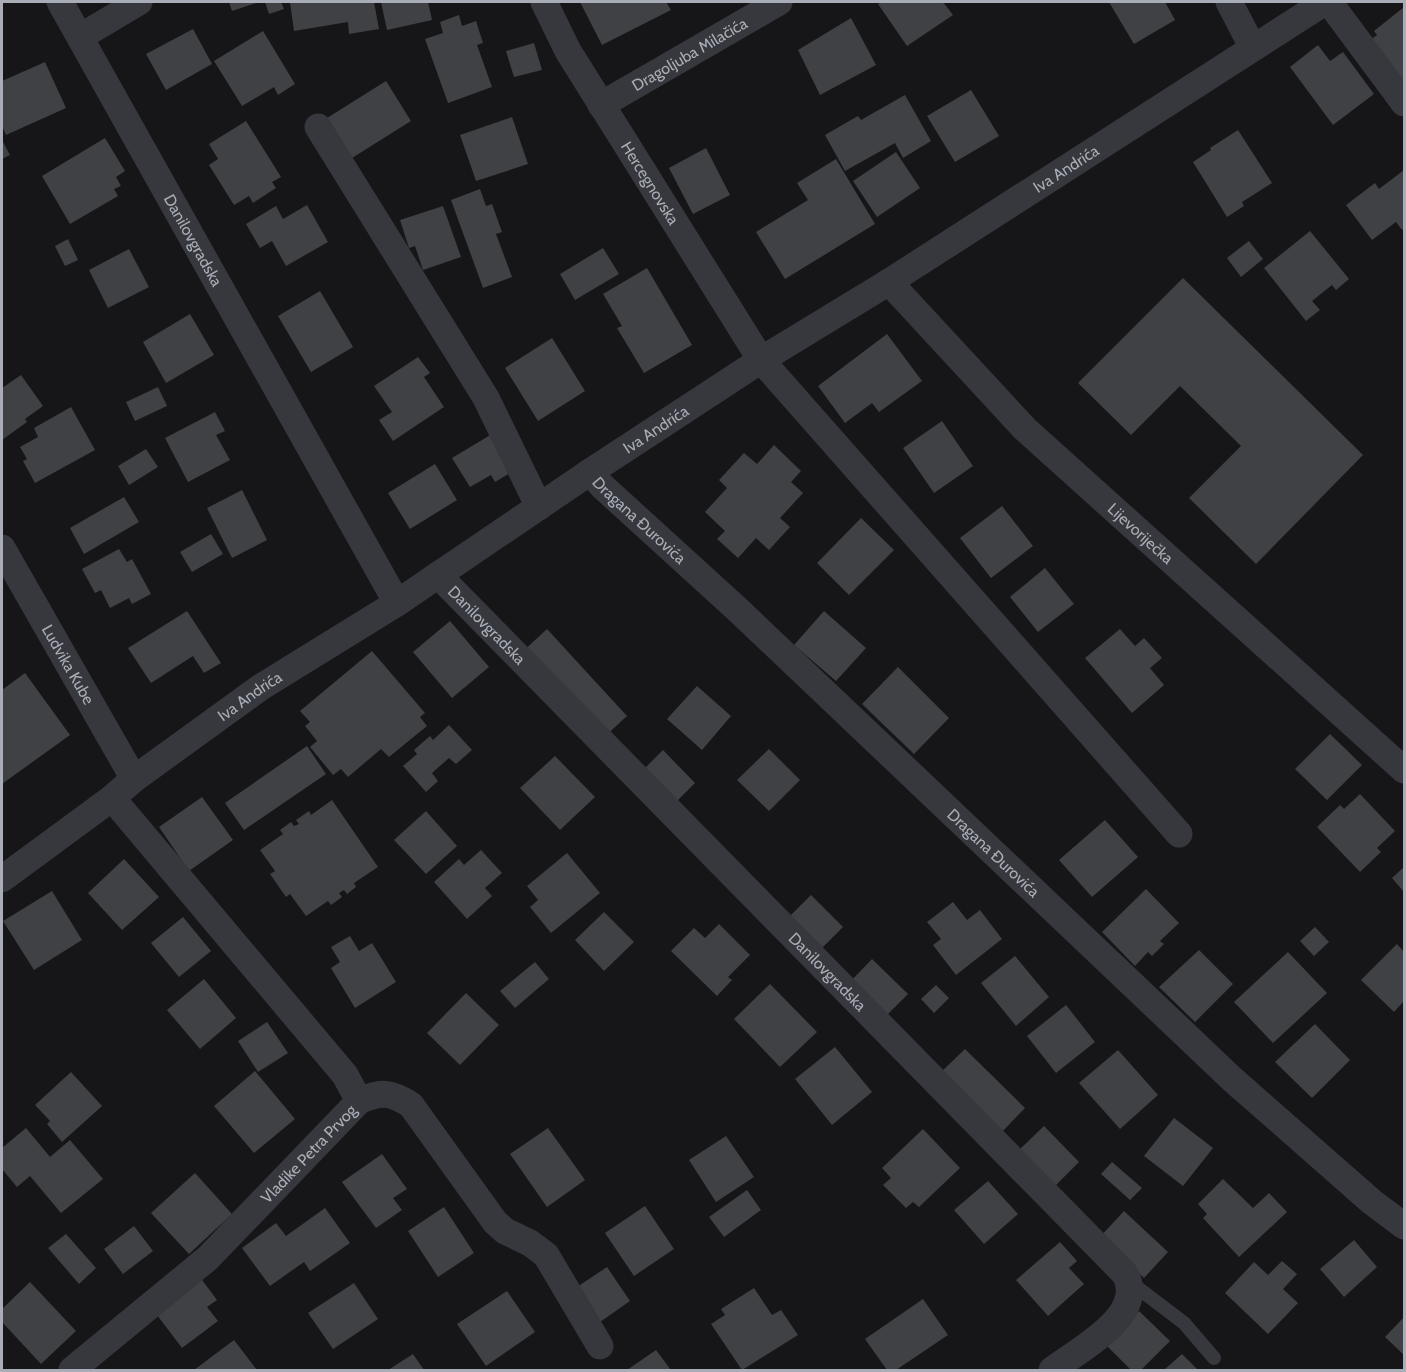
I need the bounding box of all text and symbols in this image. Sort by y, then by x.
street label: Dragoljuba Milačića [628,13,751,95]
street label: Hercegnovska [617,138,684,228]
street label: Iva Andrića [1029,140,1102,197]
street label: Danilovgradska [160,191,227,290]
street label: Iva Andrića [619,401,692,457]
street label: Dragana Đurovića [589,473,690,568]
street label: Lijevoriječka [1104,499,1178,568]
street label: Danilovgradska [444,582,530,668]
street label: Ludvika Kube [38,621,99,708]
street label: Iva Andrića [214,667,285,725]
street label: Dragana Đurovića [944,805,1044,901]
street label: Danilovgradska [785,928,871,1015]
street label: Vladike Petra Prvog [257,1100,361,1207]

